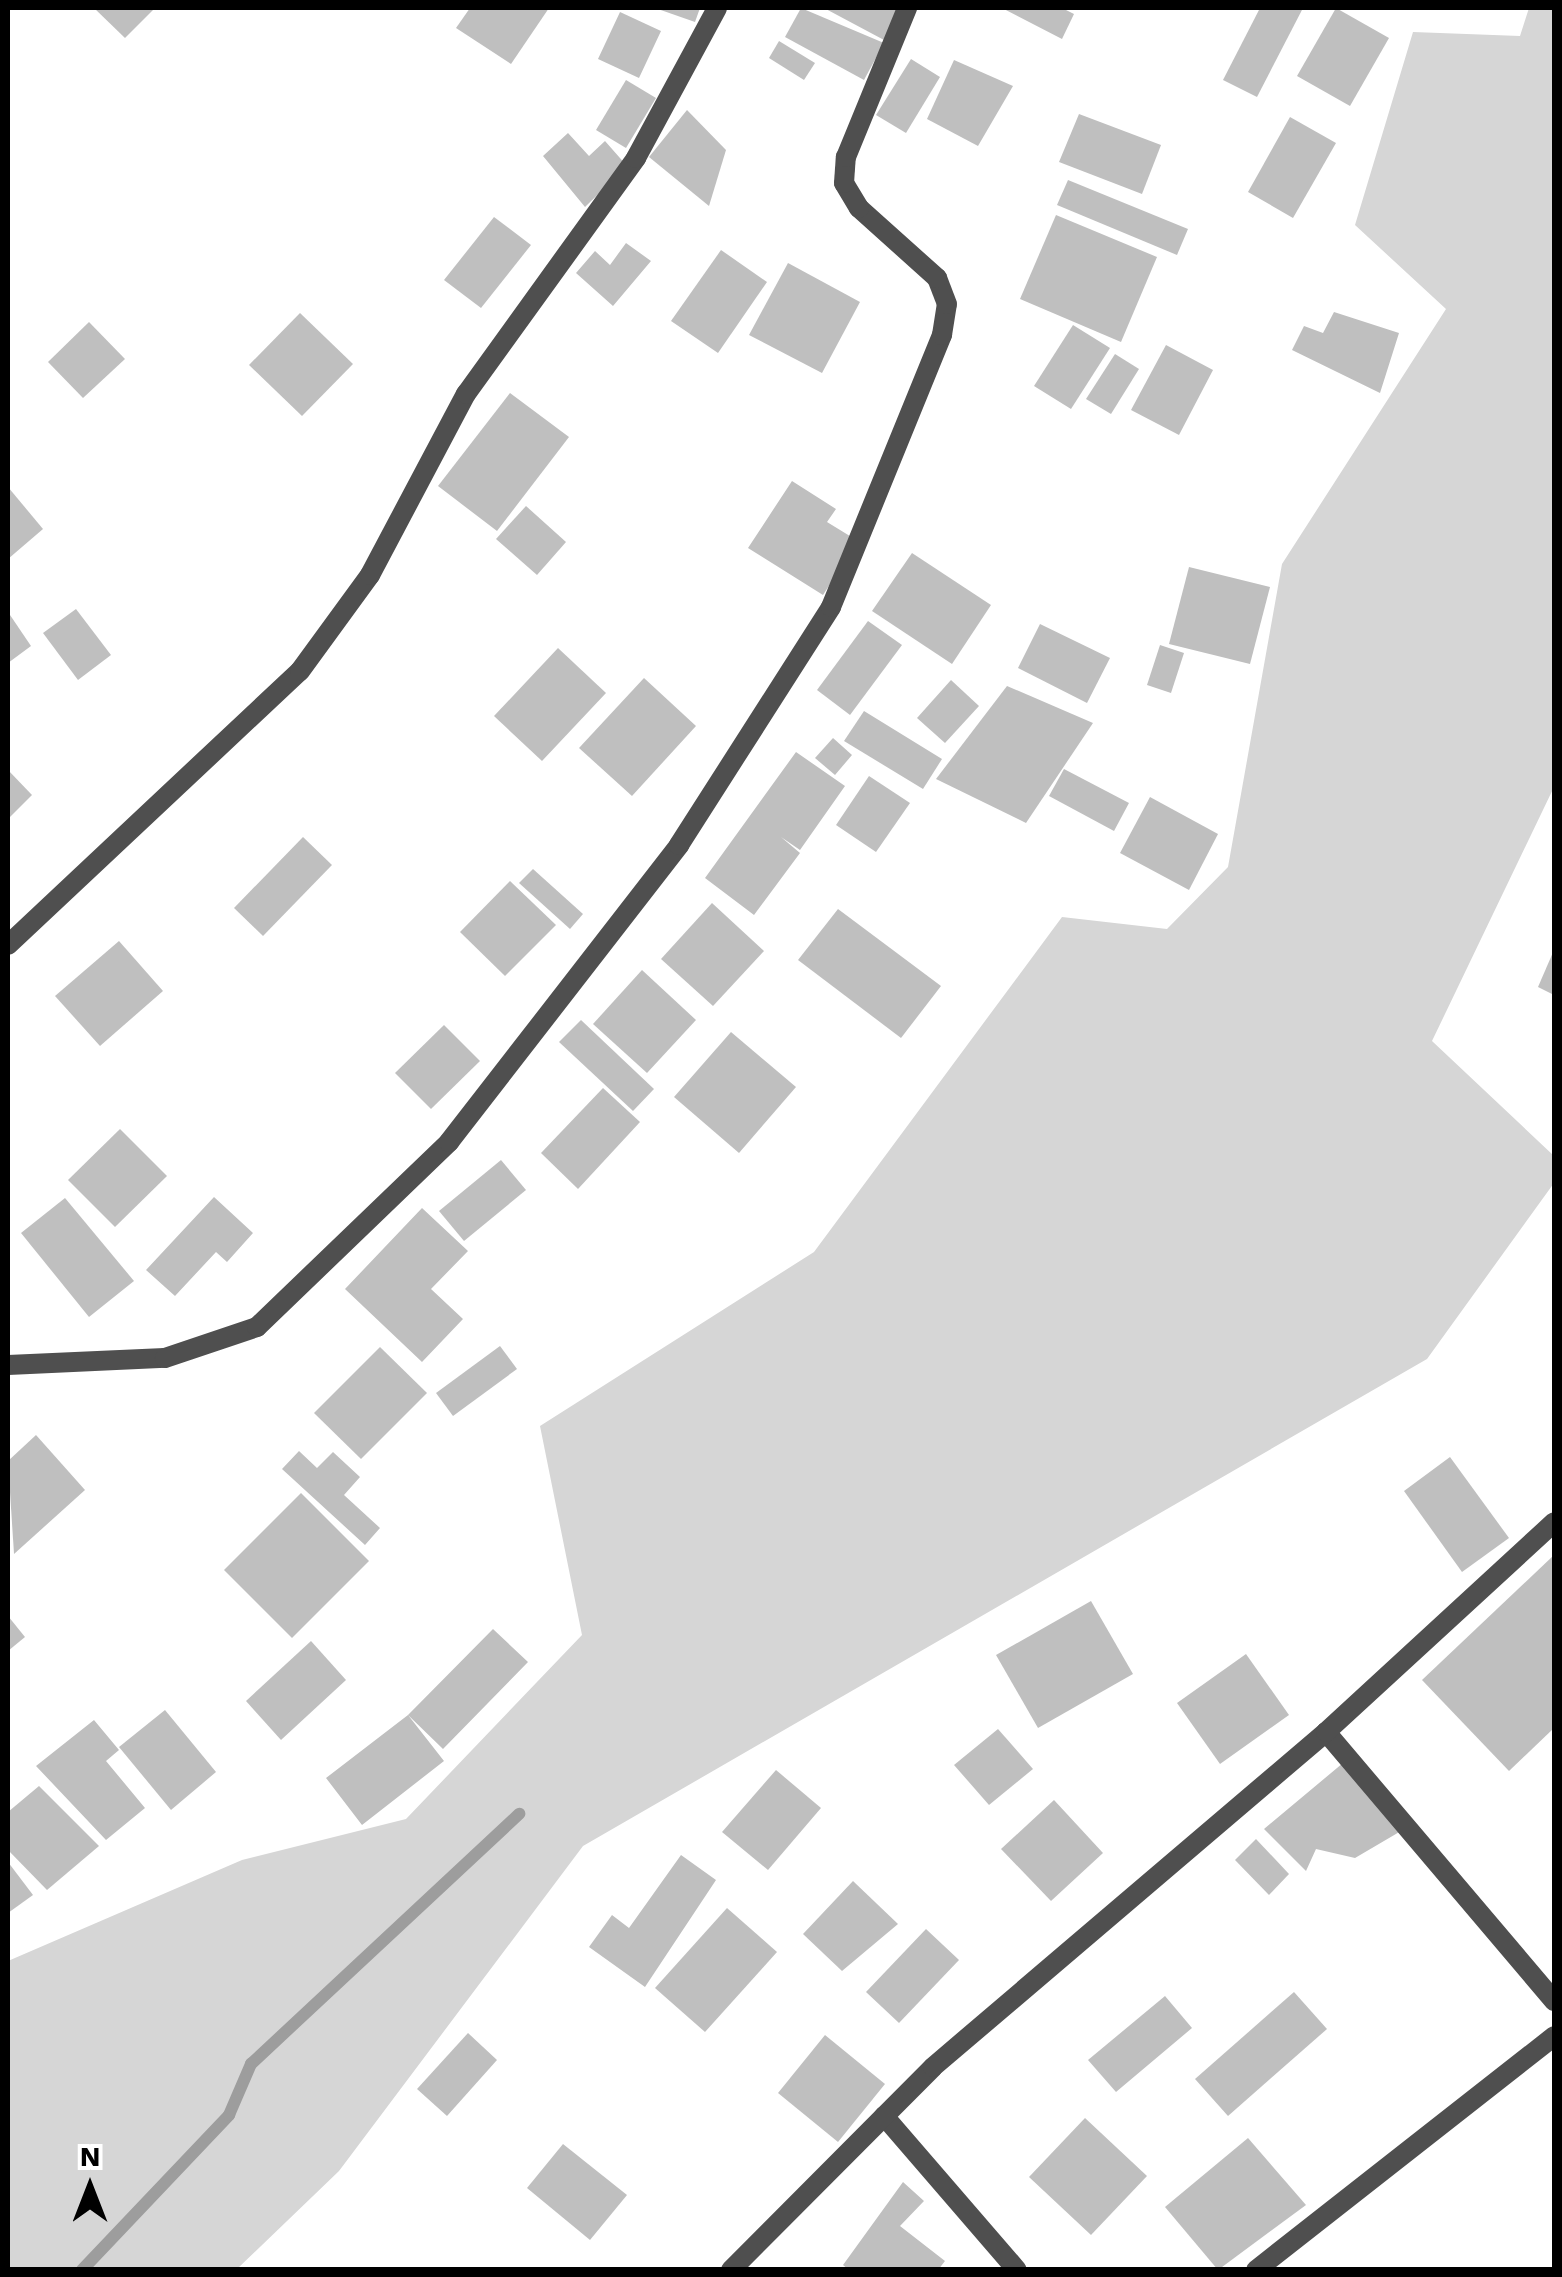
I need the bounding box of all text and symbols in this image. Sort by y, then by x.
north arrow [40,2137,140,2237]
text: N [80,2140,100,2173]

